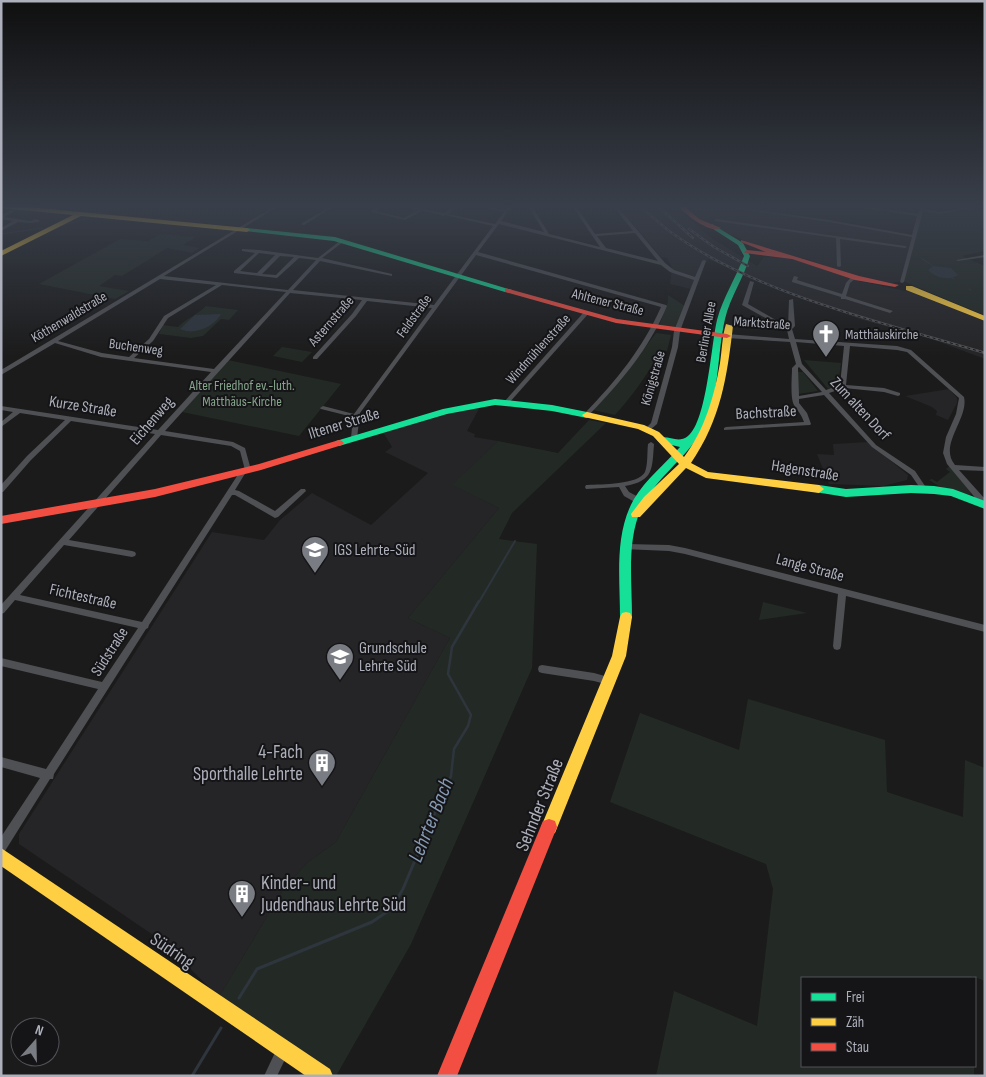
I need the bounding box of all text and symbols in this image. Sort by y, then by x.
street label: Ahltener Straße [569,285,646,319]
street label: Köthenwaldstraße [28,288,110,346]
street label: Feldstraße [393,291,435,341]
street label: Asternstraße [304,292,357,350]
street label: Berliner Allee [692,300,720,364]
street label: Windmühlenstraße [502,310,574,388]
street label: Marktstraße [733,313,791,333]
church icon: Matthäuskirche [811,319,841,358]
place label: Matthäuskirche [845,326,918,343]
street label: Buchenweg [108,335,164,359]
street label: Königstraße [637,349,669,407]
street label: Zum alten Dorf [826,373,894,445]
park label: Alter Friedhof ev.-luth. Matthäus-Kirche [188,377,295,410]
street label: Kurze Straße [48,392,118,422]
street label: Eichenweg [126,393,178,449]
street label: Bachstraße [735,402,797,424]
street label: Iltener Straße [306,404,382,444]
street label: Hagenstraße [770,456,840,486]
school or university icon: IGS Lehrte-Süd [300,535,330,574]
place label: IGS Lehrte-Süd [334,541,416,560]
street label: Lange Straße [774,550,846,586]
street label: Fichtestraße [48,580,118,614]
street label: Südstraße [87,624,133,680]
place label: Grundschule Lehrte Süd [359,639,427,676]
school or university icon: Grundschule Lehrte Süd [325,642,355,681]
place label: 4-Fach Sporthalle Lehrte [193,741,303,786]
building icon: 4-Fach Sporthalle Lehrte [307,748,337,787]
street label: Sehnder Straße [511,755,569,855]
water label: Lehrter Bach [403,774,459,866]
place label: Kinder- und Judendhaus Lehrte Süd [260,872,406,917]
building icon: Kinder- und Judendhaus Lehrte Süd [227,879,257,918]
street label: Südring [145,928,199,974]
legend [801,977,976,1067]
text: Frei [846,988,865,1007]
text: Zäh [846,1013,864,1032]
north arrow [10,1017,60,1067]
text: N [33,1021,46,1040]
text: Stau [846,1038,869,1057]

